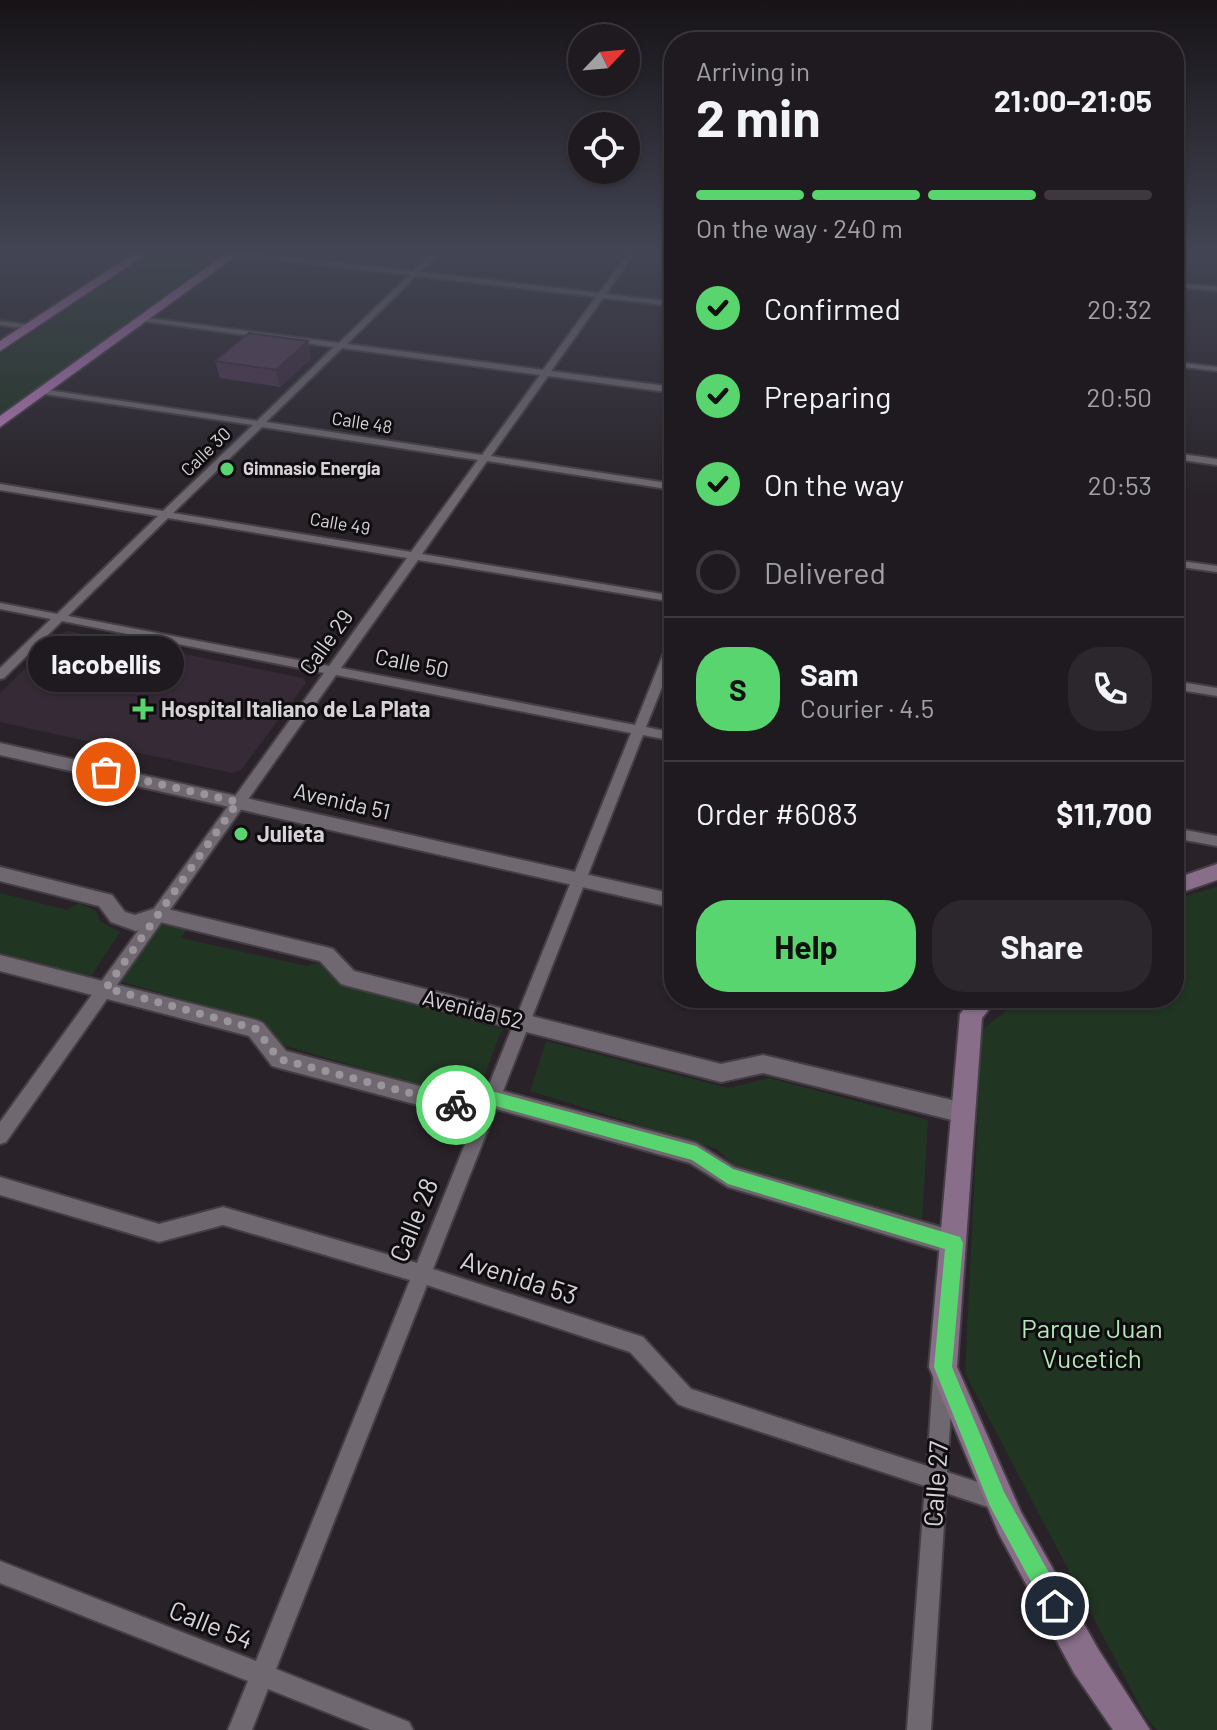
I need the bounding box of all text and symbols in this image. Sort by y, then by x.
north arrow [568,24,640,96]
map controls [568,24,640,184]
text: Arriving in [696,55,810,86]
text: 21:00–21:05 [994,82,1152,118]
text: 2 min [696,85,821,147]
button: locate [568,112,640,184]
text: On the way · 240 m [696,212,903,243]
icon: check [696,286,740,330]
text: Confirmed [764,290,901,326]
text: 20:32 [1087,293,1152,324]
icon: check [696,374,740,418]
text: Preparing [764,378,891,414]
text: 20:50 [1087,381,1152,412]
street label: Calle 48 [330,406,394,438]
street label: Calle 30 [176,422,235,480]
place label: Gimnasio Energía [243,457,381,479]
marker: Gimnasio Energía [218,460,236,478]
icon: check [696,462,740,506]
text: On the way [764,466,904,502]
text: 20:53 [1088,469,1152,500]
street label: Calle 49 [308,507,372,539]
text: Delivered [764,554,886,590]
street label: Calle 29 [293,604,357,679]
callout: Iacobellis [28,636,184,692]
street label: Calle 50 [373,642,451,682]
button: phone [1068,647,1152,731]
text: Iacobellis [51,648,161,679]
text: Sam [800,656,859,692]
text: S [729,671,747,707]
text: Courier · 4.5 [800,692,934,723]
place label: Hospital Italiano de La Plata [161,695,430,721]
marker: Hospital Italiano de La Plata [132,698,154,720]
pin [72,738,140,806]
icon: bag [84,750,128,794]
street label: Avenida 51 [292,776,393,824]
text: Order #6083 [696,795,858,831]
text: $11,700 [1056,795,1152,831]
place label: Julieta [257,820,325,846]
marker: Julieta [232,825,250,843]
button: Help [696,900,916,992]
button: Share [932,900,1152,992]
street label: Avenida 52 [420,983,526,1033]
courier [416,1065,496,1145]
icon: bike [434,1083,478,1127]
street label: Calle 28 [382,1173,443,1266]
street label: Avenida 53 [457,1243,582,1310]
park label: Parque Juan Vucetich [1021,1312,1163,1373]
street label: Calle 27 [916,1440,953,1528]
pin [1021,1572,1089,1640]
icon: home [1033,1584,1077,1628]
street label: Calle 54 [165,1593,258,1654]

